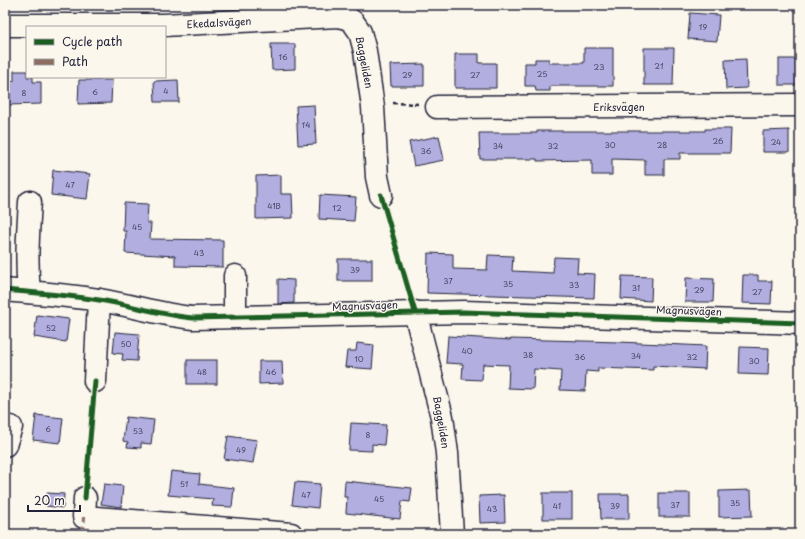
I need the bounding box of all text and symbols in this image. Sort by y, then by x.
street label: Ekedalsvägen [186,13,252,31]
house number: 19 [699,21,707,33]
legend [26,26,166,78]
text: Cycle path [62,32,123,50]
street label: Baggeliden [353,35,377,89]
house number: 16 [278,51,288,63]
text: Path [62,52,88,70]
house number: 21 [654,60,664,72]
house number: 23 [594,61,604,73]
house number: 25 [537,68,547,80]
house number: 29 [402,69,412,81]
house number: 27 [470,69,480,81]
house number: 4 [163,85,169,97]
house number: 6 [92,86,98,98]
house number: 8 [22,87,27,99]
street label: Eriksvägen [593,99,645,114]
house number: 14 [302,119,310,131]
house number: 26 [713,135,724,147]
house number: 24 [771,136,781,148]
house number: 30 [604,139,616,151]
house number: 28 [657,139,667,151]
house number: 34 [493,140,503,152]
house number: 32 [548,140,559,152]
house number: 36 [421,145,432,157]
house number: 47 [65,179,75,191]
house number: 41B [267,200,281,212]
house number: 12 [332,202,342,214]
house number: 45 [132,221,142,233]
house number: 43 [194,247,204,259]
house number: 39 [350,264,360,276]
house number: 37 [443,275,453,287]
house number: 35 [503,278,513,290]
house number: 33 [569,279,579,291]
house number: 31 [632,282,640,294]
house number: 29 [694,284,704,296]
house number: 27 [752,286,762,298]
street label: Magnusvägen [332,296,398,314]
street label: Magnusvägen [656,301,722,319]
house number: 52 [46,322,57,334]
house number: 50 [121,338,132,350]
house number: 40 [461,345,473,357]
house number: 38 [523,349,533,361]
house number: 34 [631,350,641,362]
house number: 36 [575,351,586,363]
house number: 32 [687,351,698,363]
house number: 10 [354,353,364,365]
house number: 30 [748,355,760,367]
house number: 48 [197,366,207,378]
house number: 46 [266,366,277,378]
street label: Baggeliden [430,395,454,449]
house number: 6 [45,423,51,435]
house number: 53 [133,425,143,437]
house number: 8 [366,429,371,441]
house number: 49 [236,444,246,456]
house number: 51 [180,478,189,490]
scale bar [28,487,80,513]
house number: 47 [301,489,311,501]
text: 20 m [34,491,65,509]
house number: 45 [374,493,384,505]
house number: 35 [730,497,740,509]
house number: 37 [670,499,680,511]
house number: 41 [553,500,561,512]
house number: 39 [610,500,620,512]
house number: 43 [487,503,497,515]

